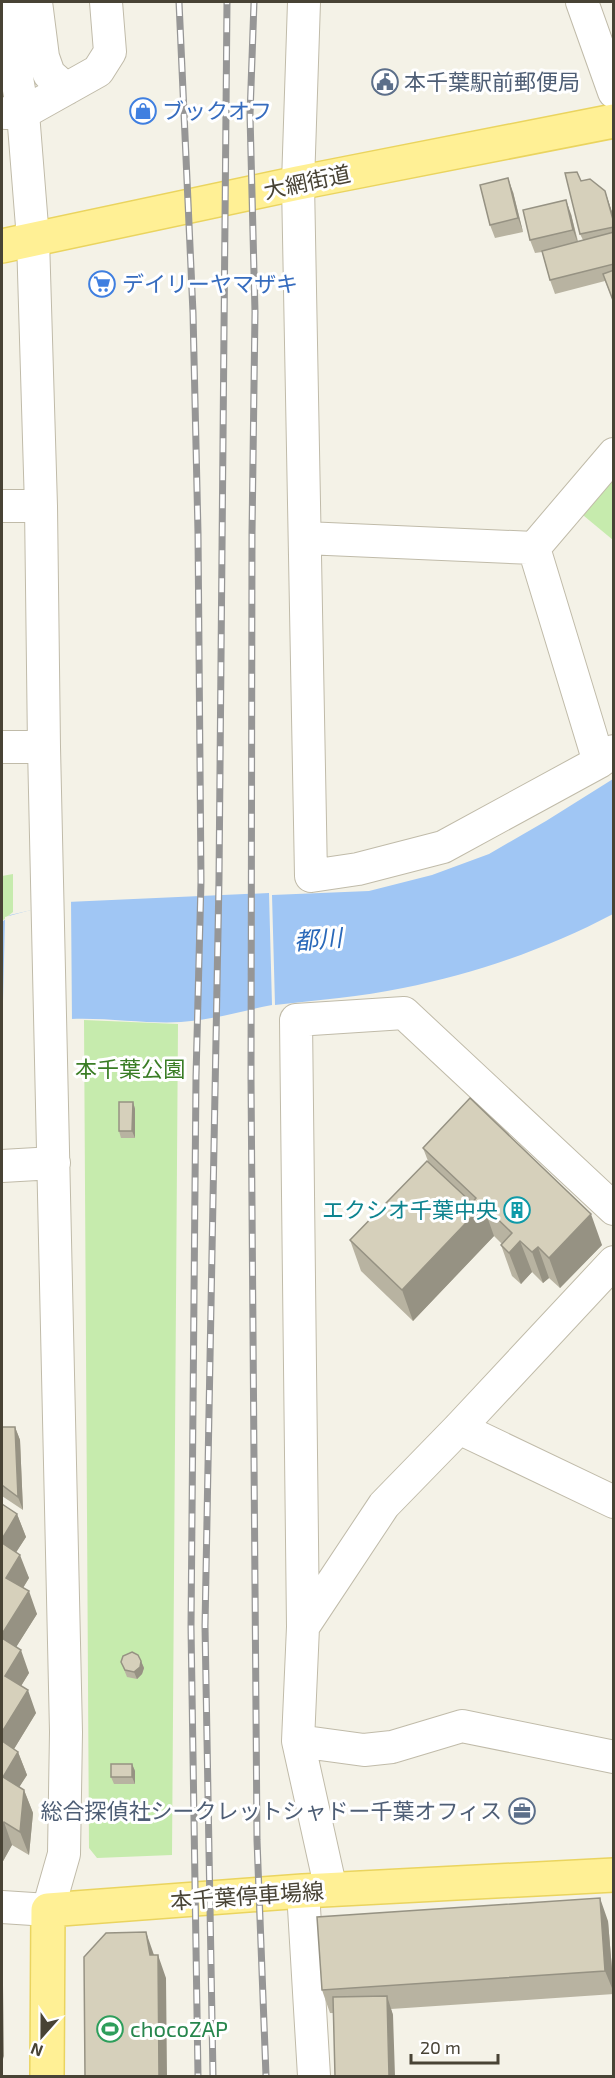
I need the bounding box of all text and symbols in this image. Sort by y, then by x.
public building icon: 本千葉駅前郵便局 [370,67,400,97]
place label: 本千葉駅前郵便局 [404,68,580,94]
shop icon: ブックオフ [128,96,158,126]
place label: ブックオフ [162,97,272,123]
street label: 大網街道 [261,159,353,203]
supermarket icon: デイリーヤマザキ [87,269,117,299]
place label: デイリーヤマザキ [122,270,298,296]
water label: 都川 [293,922,346,955]
park label: 本千葉公園 [75,1055,185,1081]
building icon: エクシオ千葉中央 [502,1195,532,1225]
place label: エクシオ千葉中央 [322,1196,498,1222]
office icon: 総合探偵社シークレットシャドー千葉オフィス [507,1796,537,1826]
place label: 総合探偵社シークレットシャドー千葉オフィス [40,1797,502,1823]
street label: 本千葉停車場線 [169,1877,325,1913]
north arrow [12,2006,72,2066]
sports icon: chocoZAP [95,2014,125,2044]
place label: chocoZAP [130,2015,228,2041]
scale bar [411,2027,498,2065]
text: 20 m [420,2036,461,2058]
text: N [28,2040,45,2061]

